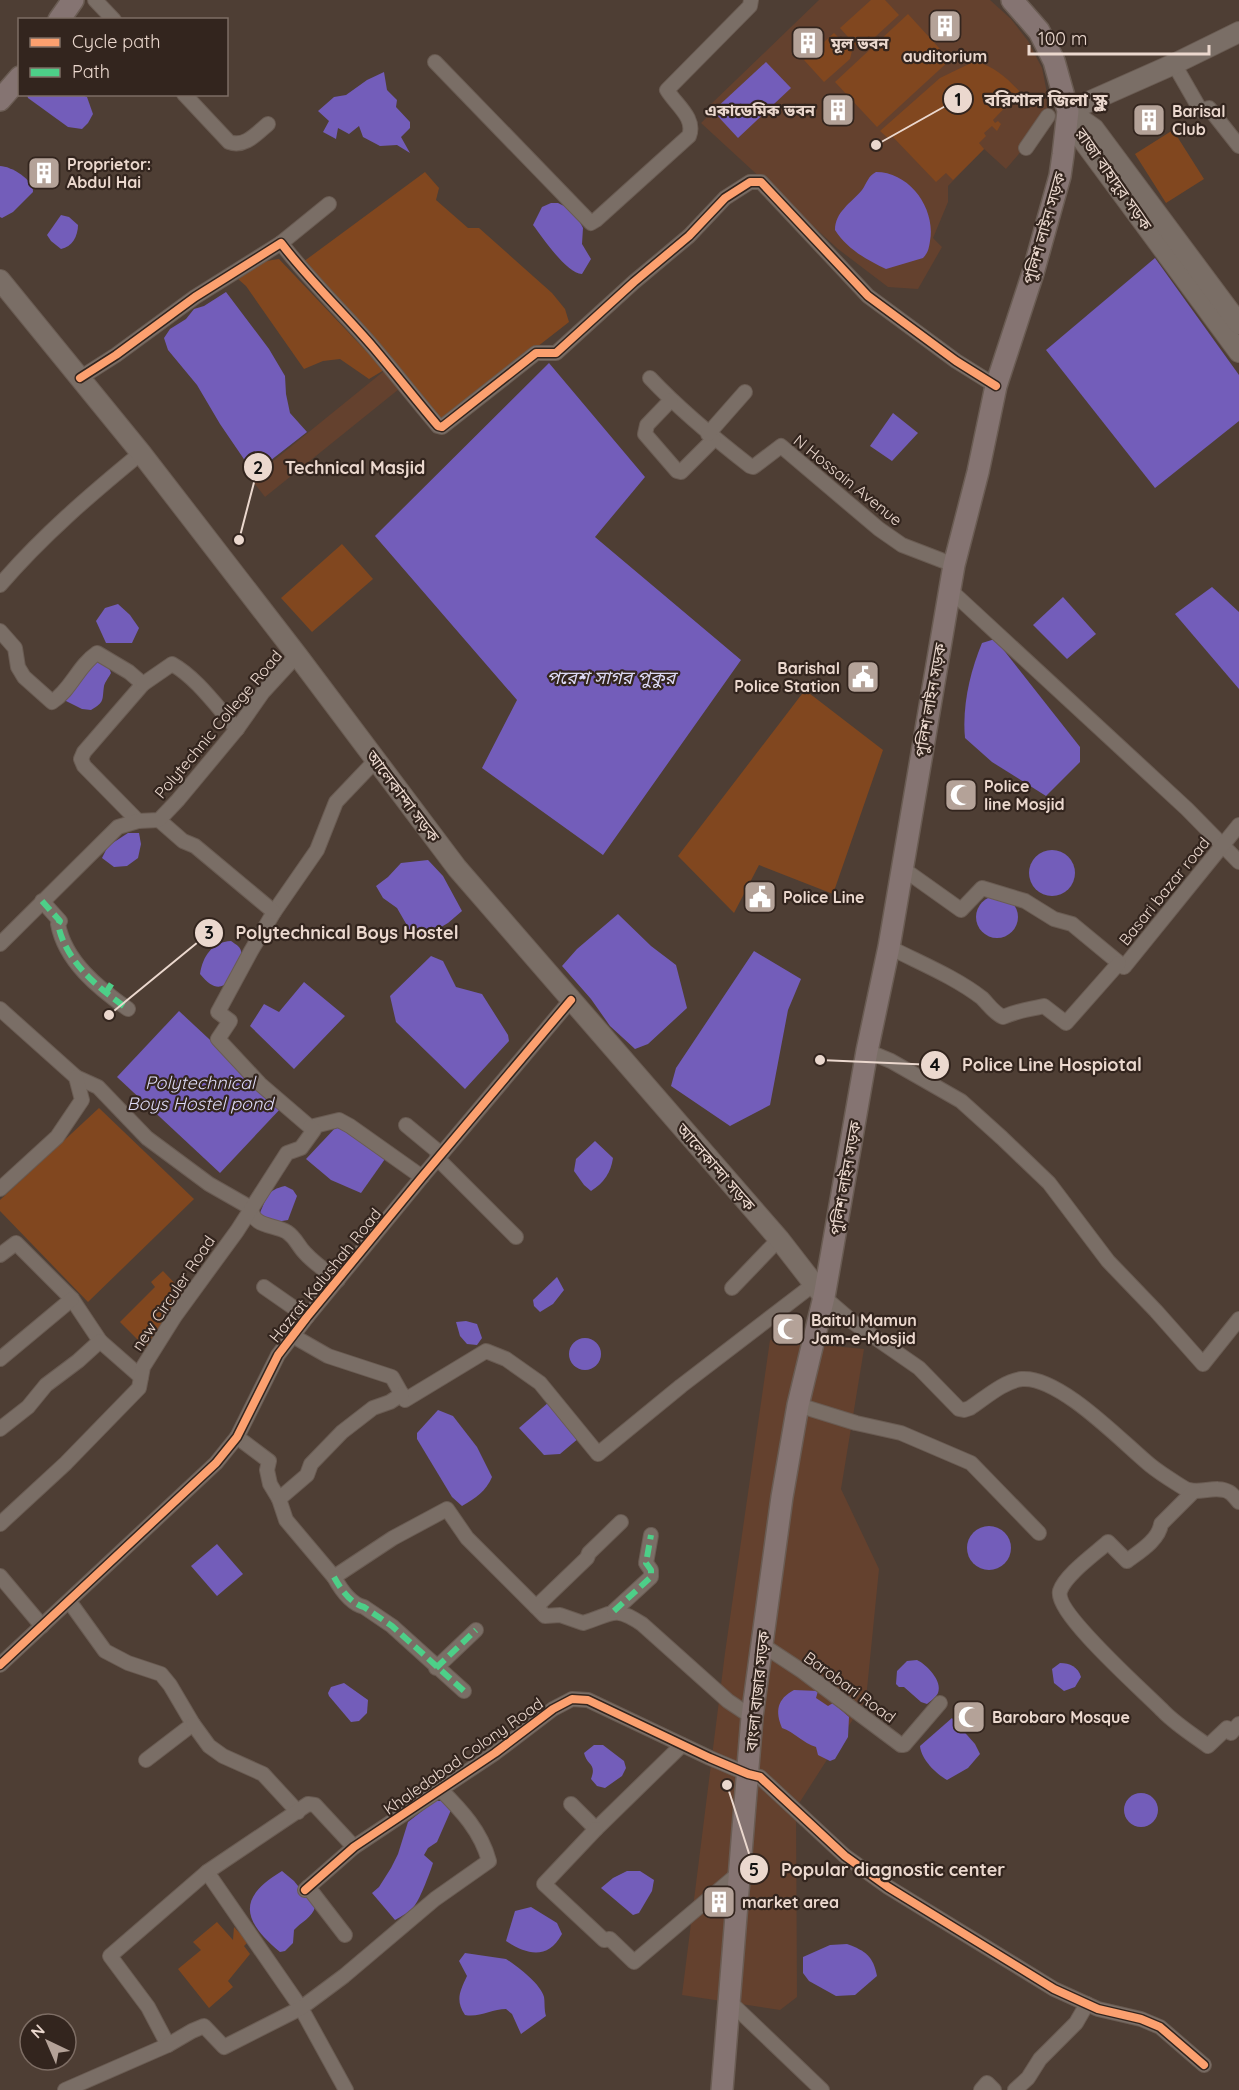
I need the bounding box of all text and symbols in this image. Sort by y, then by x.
building icon: auditorium [927,8,963,44]
legend [18,18,228,96]
scale bar [1029,18,1209,56]
building icon: মূল ভবন [790,25,826,61]
text: 100 m [1038,27,1087,50]
text: Cycle path [72,30,160,53]
place label: মূল ভবন [830,33,889,54]
place label: auditorium [903,46,987,66]
text: Path [72,60,110,83]
callout: বরিশাল জিলা স্কুল [943,81,1120,117]
text: 1 [954,88,962,111]
text: বরিশাল জিলা স্কুল [984,88,1108,112]
building icon: একাডেমিক ভবন [820,92,856,128]
place label: একাডেমিক ভবন [705,100,816,120]
place label: Barisal Club [1172,101,1225,139]
building icon: Barisal Club [1131,102,1167,138]
street label: রাজা বাহাদুর সড়ক [1071,123,1157,235]
place label: Proprietor: Abdul Hai [67,154,151,192]
building icon: Proprietor: Abdul Hai [26,155,62,191]
street label: পুলিশ লাইন সড়ক [1018,169,1070,286]
street label: N Hossain Avenue [790,430,906,530]
callout: Technical Masjid [243,449,437,485]
text: 2 [253,456,263,479]
text: Technical Masjid [285,456,425,479]
street label: পুলিশ লাইন সড়ক [910,640,950,759]
street label: Polytechnic College Road [150,646,286,802]
place label: Barishal Police Station [734,658,840,696]
public building icon: Barishal Police Station [845,659,881,695]
water label: পরেশ সাগর পুকুর [547,666,679,689]
street label: আলেকান্দা সড়ক [361,745,445,847]
place label: Police line Mosjid [984,776,1065,814]
mosque icon: Police line Mosjid [943,777,979,813]
street label: Basari bazar road [1114,833,1214,949]
public building icon: Police Line [742,879,778,915]
place label: Police Line [783,887,865,907]
callout: Polytechnical Boys Hostel [194,915,471,951]
text: 3 [204,921,214,944]
text: Polytechnical Boys Hostel [235,921,459,944]
callout: Police Line Hospiotal [920,1047,1154,1083]
text: 4 [930,1053,941,1076]
text: Police Line Hospiotal [962,1053,1142,1076]
water label: Polytechnical Boys Hostel pond [127,1071,275,1115]
street label: আলেকান্দা সড়ক [672,1118,760,1216]
street label: পুলিশ লাইন সড়ক [825,1118,865,1237]
street label: Hazrat Kalushah Road [265,1204,385,1346]
street label: new Circuler Road [127,1232,219,1354]
place label: Baitul Mamun Jam-e-Mosjid [811,1310,917,1348]
mosque icon: Baitul Mamun Jam-e-Mosjid [770,1311,806,1347]
street label: বাংলা বাজার সড়ক [741,1629,773,1753]
street label: Barobari Road [800,1647,900,1727]
street label: Khaledabad Colony Road [379,1693,547,1819]
mosque icon: Barobaro Mosque [951,1699,987,1735]
place label: Barobaro Mosque [992,1707,1130,1727]
callout: Popular diagnostic center [739,1851,1017,1887]
text: 5 [749,1858,759,1881]
text: Popular diagnostic center [781,1858,1005,1881]
building icon: market area [701,1884,737,1920]
place label: market area [742,1892,839,1912]
north arrow [18,2012,78,2072]
text: N [26,2020,49,2042]

